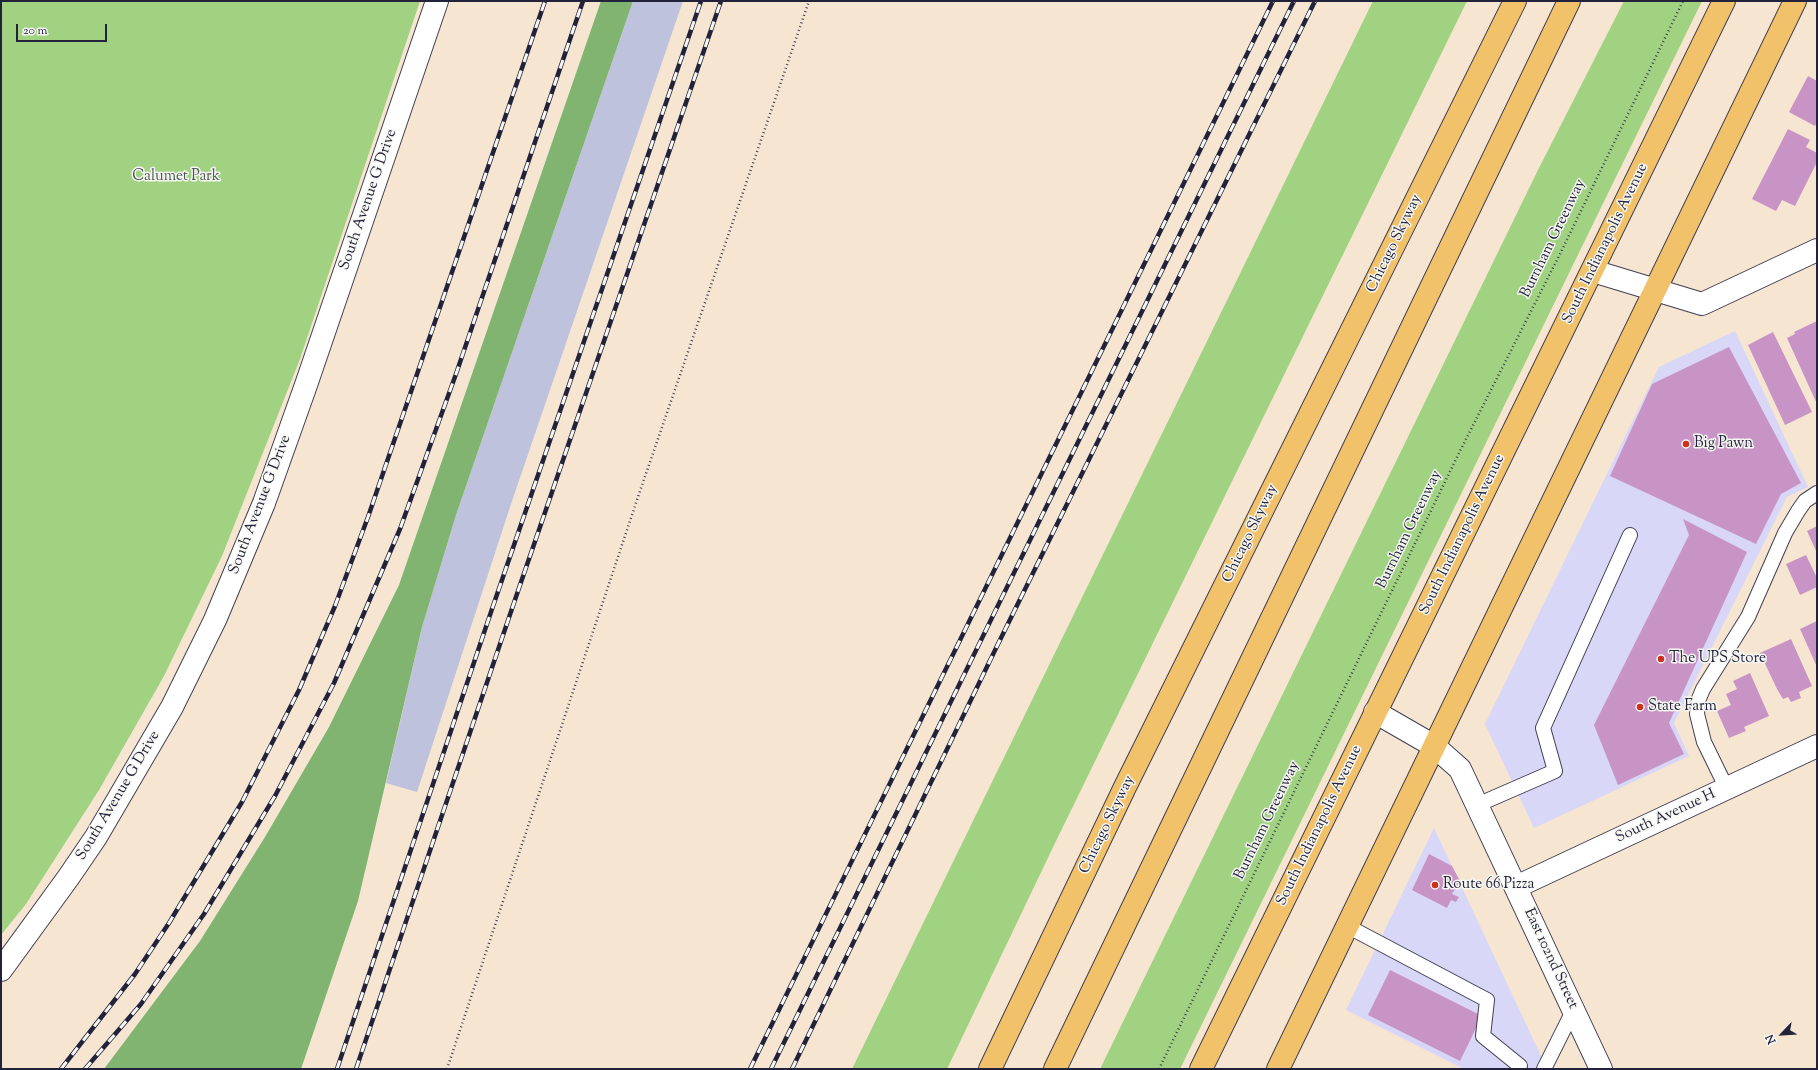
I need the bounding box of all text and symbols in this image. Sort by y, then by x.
scale bar [18,16,109,42]
text: 20 m [23,22,47,40]
street label: South Avenue G Drive [336,127,402,273]
street label: South Indianapolis Avenue [1559,161,1653,327]
park label: Calumet Park [132,168,220,186]
street label: Burnham Greenway [1518,177,1590,301]
street label: Chicago Skyway [1363,192,1427,296]
street label: South Avenue G Drive [226,433,296,577]
place label: Big Pawn [1694,435,1753,453]
marker: Big Pawn [1681,439,1691,449]
street label: South Indianapolis Avenue [1416,452,1510,618]
street label: Burnham Greenway [1374,468,1446,592]
street label: Chicago Skyway [1219,482,1283,586]
place label: The UPS Store [1669,650,1766,668]
marker: The UPS Store [1656,654,1666,664]
place label: State Farm [1648,698,1717,716]
marker: State Farm [1635,702,1645,712]
street label: South Avenue G Drive [73,728,165,864]
street label: South Indianapolis Avenue [1273,743,1367,909]
street label: Burnham Greenway [1232,759,1304,883]
street label: Chicago Skyway [1076,773,1140,877]
street label: South Avenue H [1613,786,1719,848]
place label: Route 66 Pizza [1443,876,1534,894]
marker: Route 66 Pizza [1430,880,1440,890]
street label: East 102nd Street [1519,906,1581,1012]
north arrow [1762,1014,1802,1054]
text: N [1762,1032,1780,1046]

